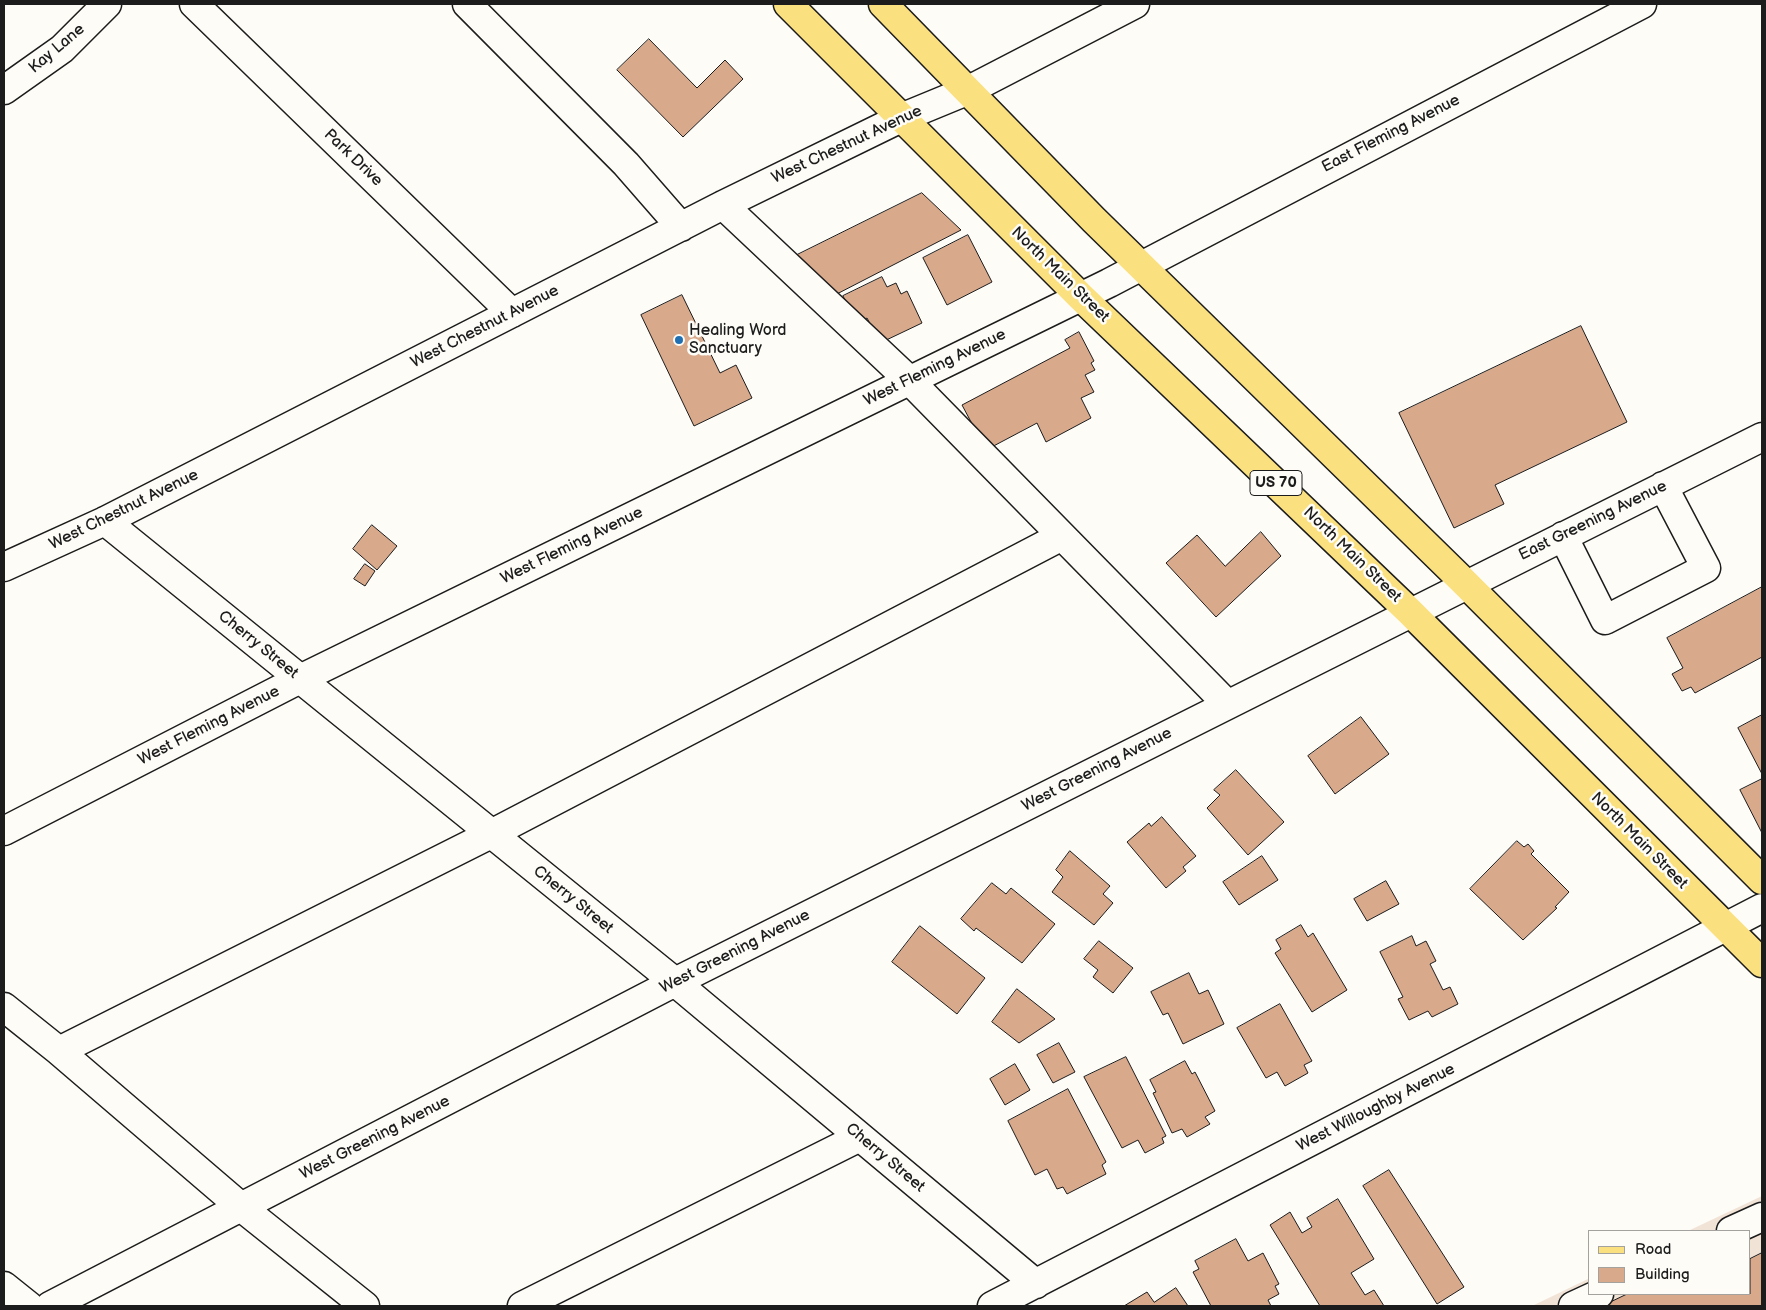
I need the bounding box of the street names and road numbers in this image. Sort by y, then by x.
street label: Kay Lane [25,20,89,78]
street label: East Fleming Avenue [1319,91,1463,177]
street label: West Chestnut Avenue [769,102,925,188]
street label: Park Drive [320,125,386,191]
street label: North Main Street [1007,223,1113,327]
street label: West Chestnut Avenue [408,281,562,373]
street label: West Fleming Avenue [861,325,1009,411]
street label: West Chestnut Avenue [46,466,202,554]
road number: US 70 [1250,470,1302,496]
street label: East Greening Avenue [1516,477,1670,565]
street label: West Fleming Avenue [498,503,646,589]
street label: North Main Street [1299,503,1405,607]
street label: Cherry Street [214,607,302,683]
street label: West Fleming Avenue [135,682,283,770]
street label: West Greening Avenue [1019,724,1175,816]
street label: North Main Street [1587,789,1691,893]
street label: Cherry Street [529,862,617,938]
street label: West Greening Avenue [657,906,813,998]
street label: West Willoughby Avenue [1294,1060,1458,1156]
street label: West Greening Avenue [297,1092,453,1184]
street label: Cherry Street [841,1119,929,1197]

